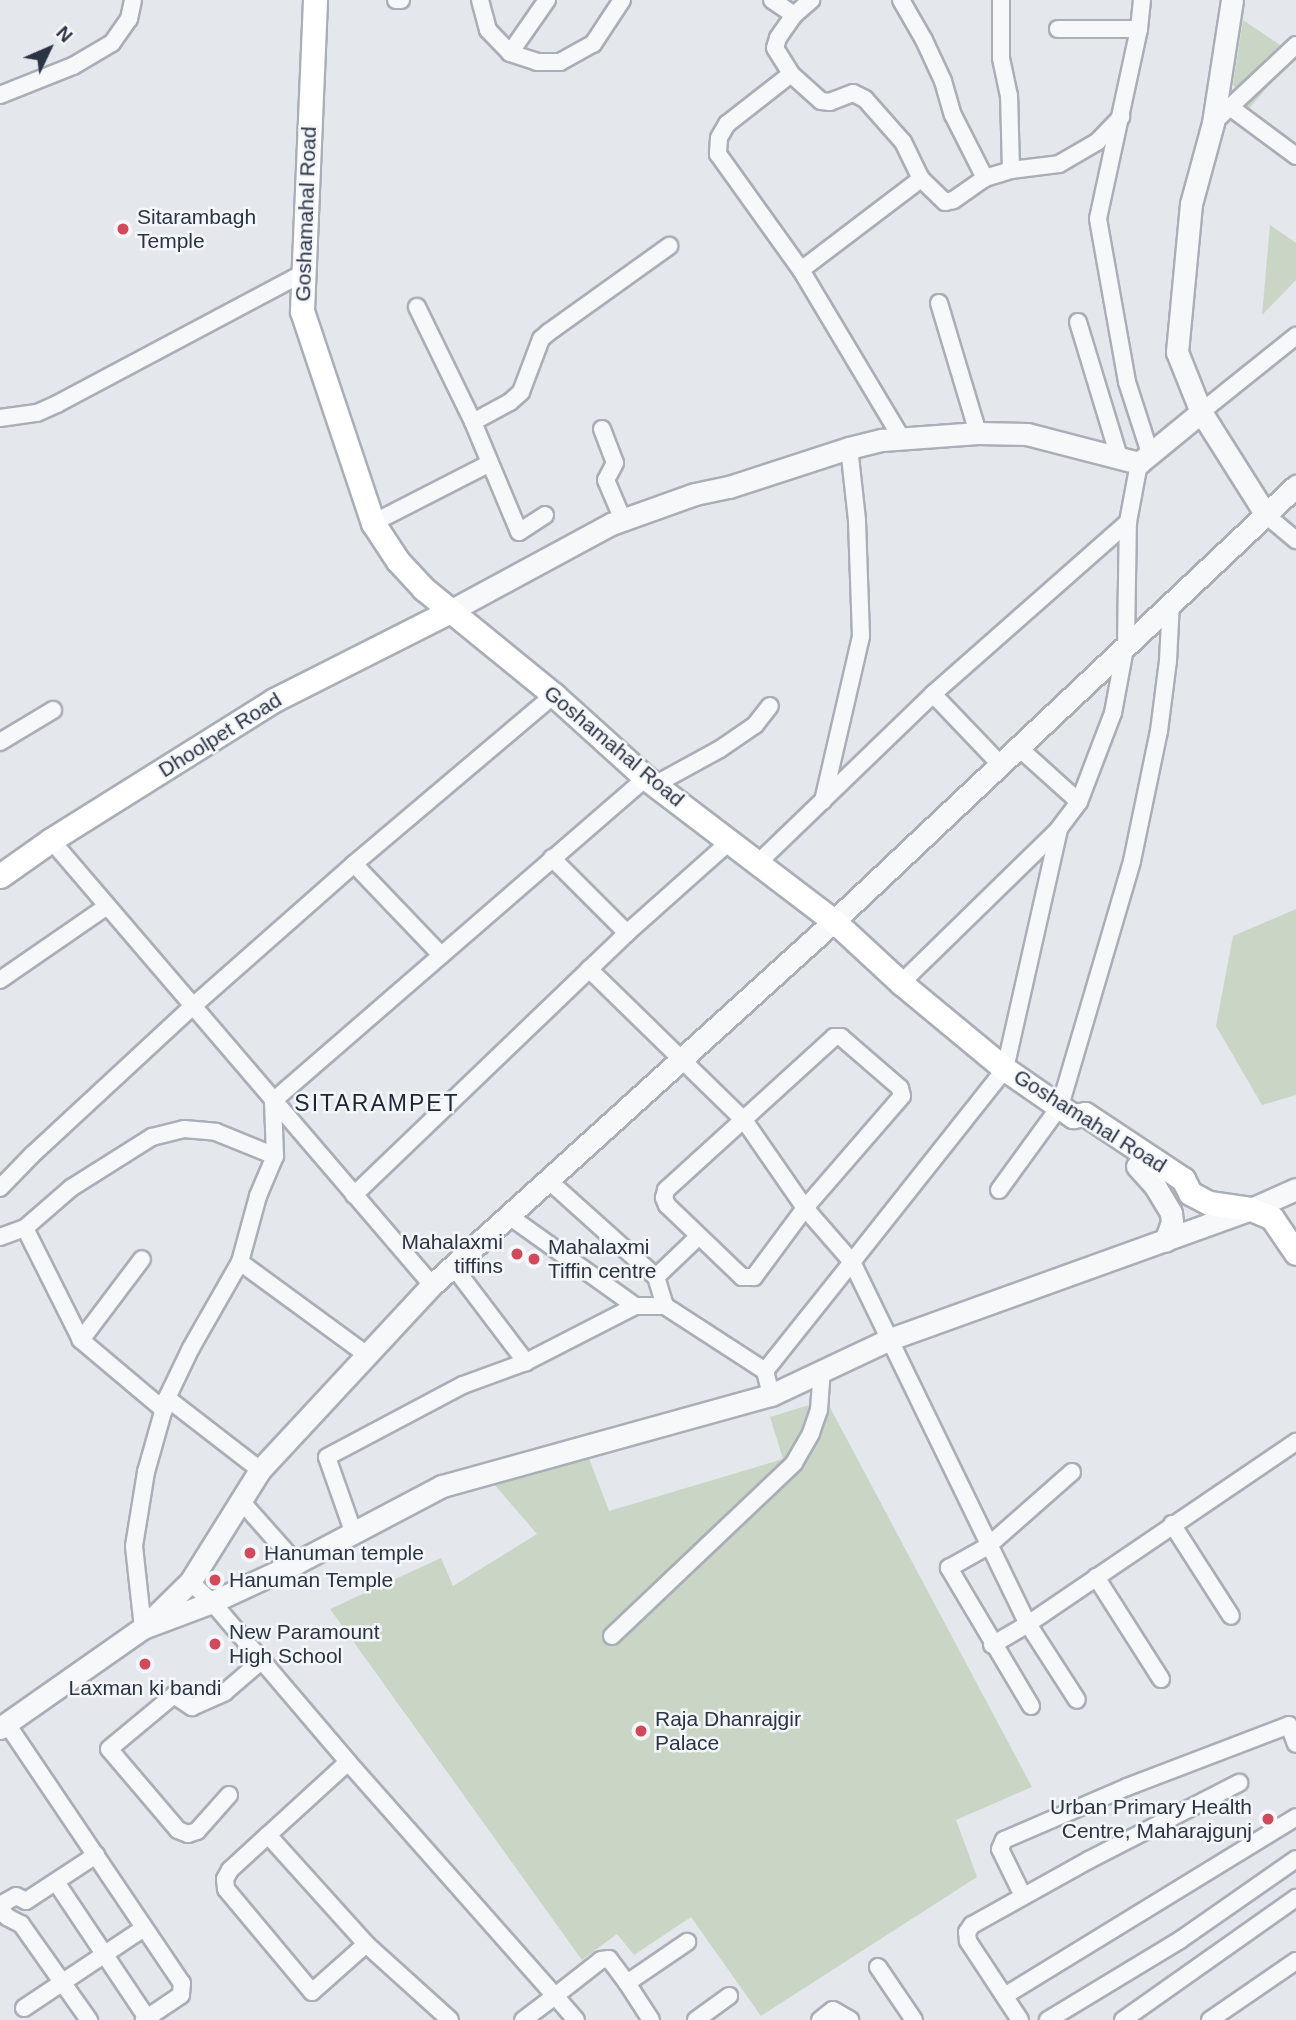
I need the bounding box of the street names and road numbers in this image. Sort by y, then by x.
street label: Goshamahal Road [290,126,322,302]
street label: Goshamahal Road [539,680,689,812]
street label: Dhoolpet Road [154,687,286,783]
street label: Goshamahal Road [1009,1064,1171,1178]

